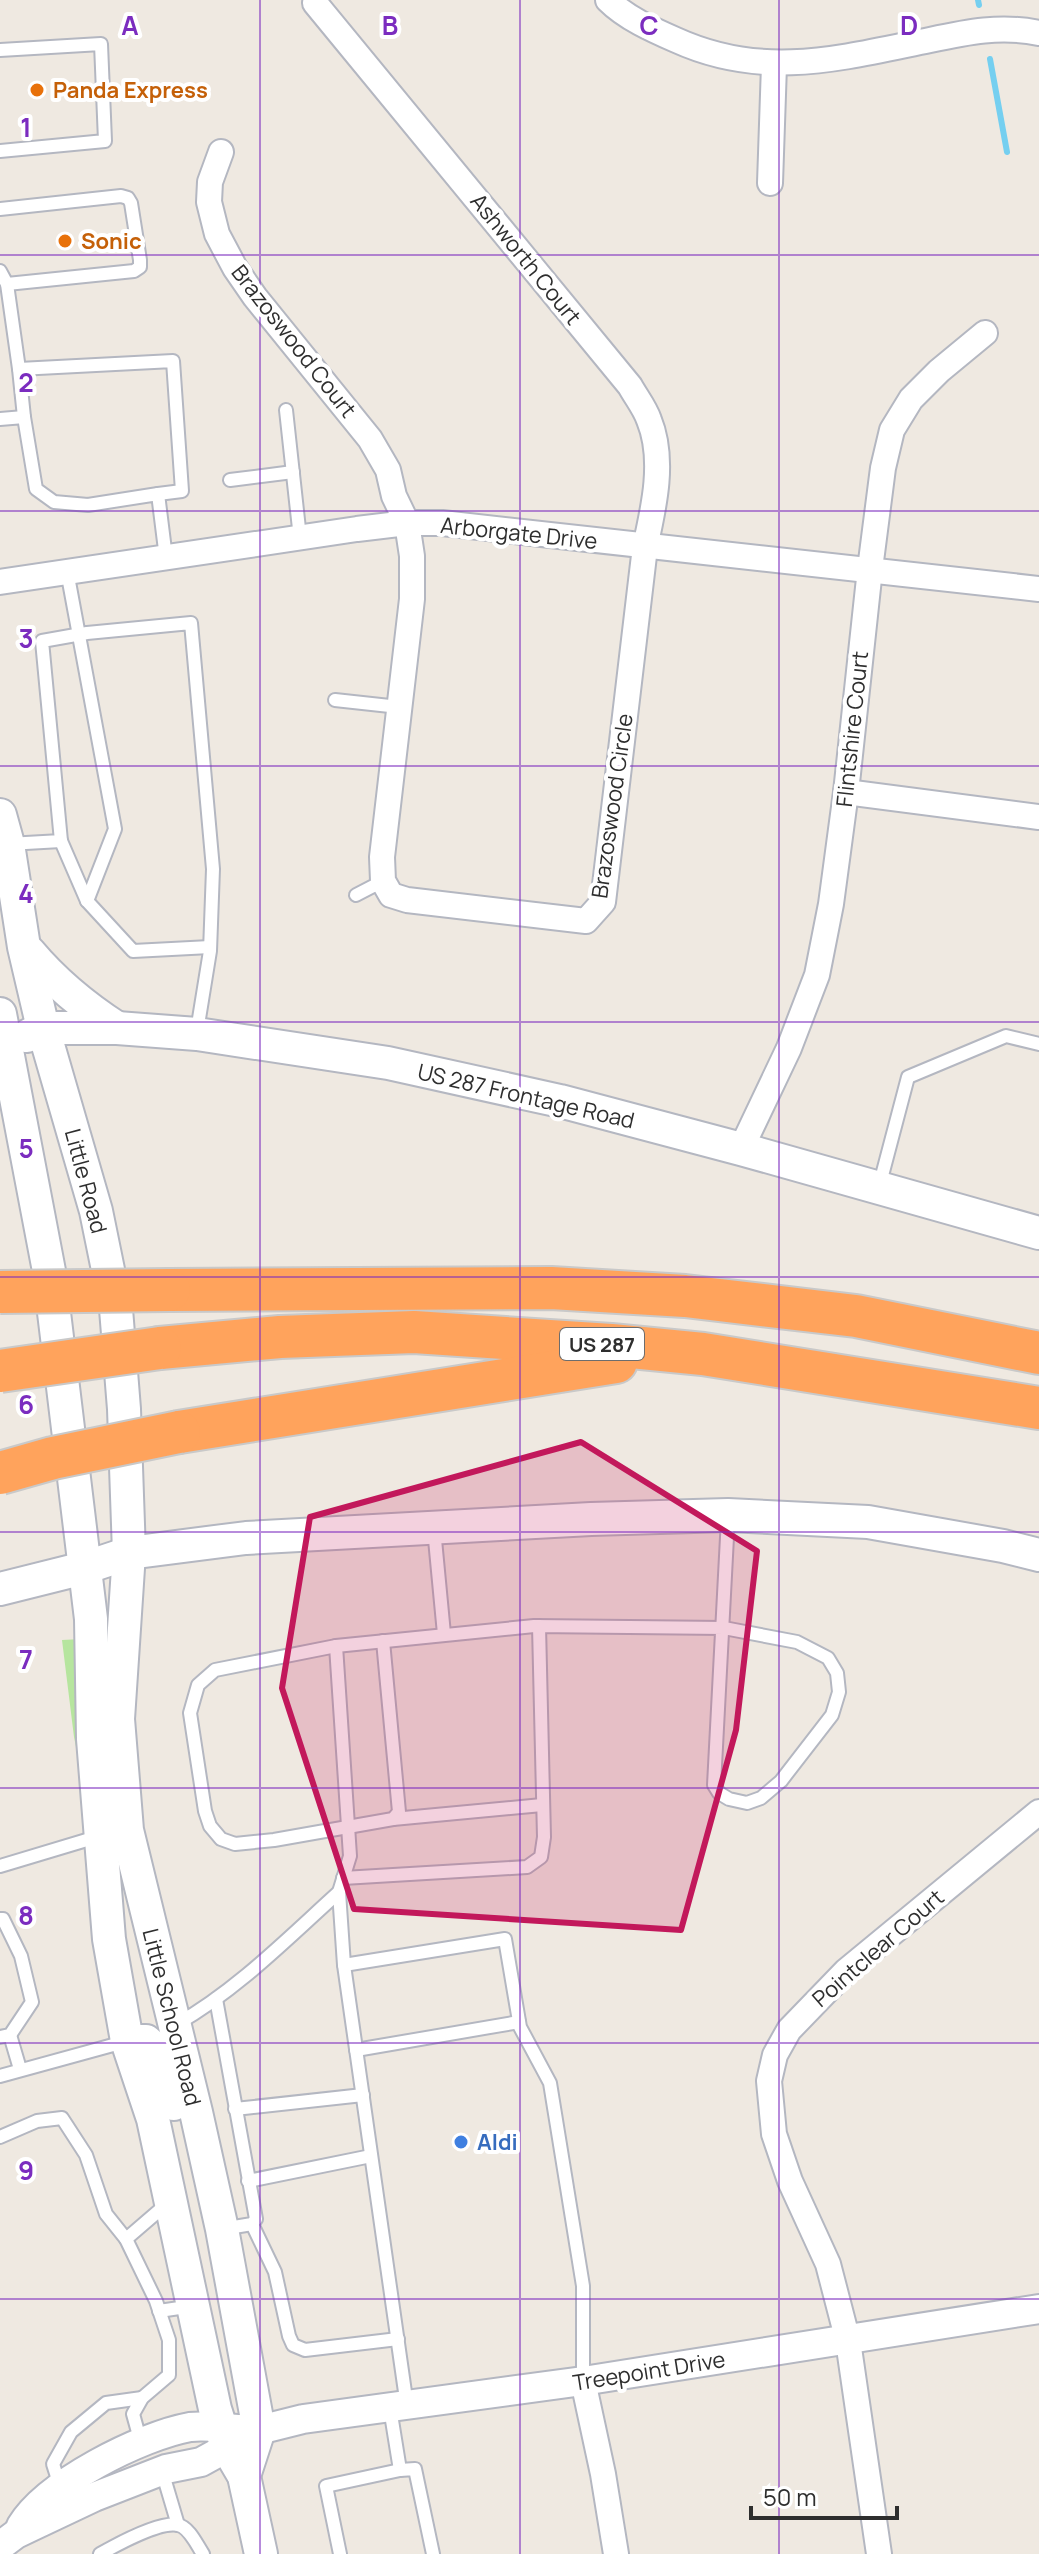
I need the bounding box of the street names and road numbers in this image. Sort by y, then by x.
street label: Ashworth Court [464,187,588,331]
street label: Brazoswood Court [225,258,363,424]
street label: Arborgate Drive [439,510,599,556]
street label: Flintshire Court [829,649,875,808]
street label: Brazoswood Circle [584,712,640,900]
street label: US 287 Frontage Road [415,1056,637,1136]
street label: Little Road [58,1125,114,1237]
road number: US 287 [560,1328,644,1360]
street label: Pointclear Court [806,1882,950,2014]
street label: Little School Road [135,1925,209,2109]
street label: Treepoint Drive [571,2344,728,2398]

